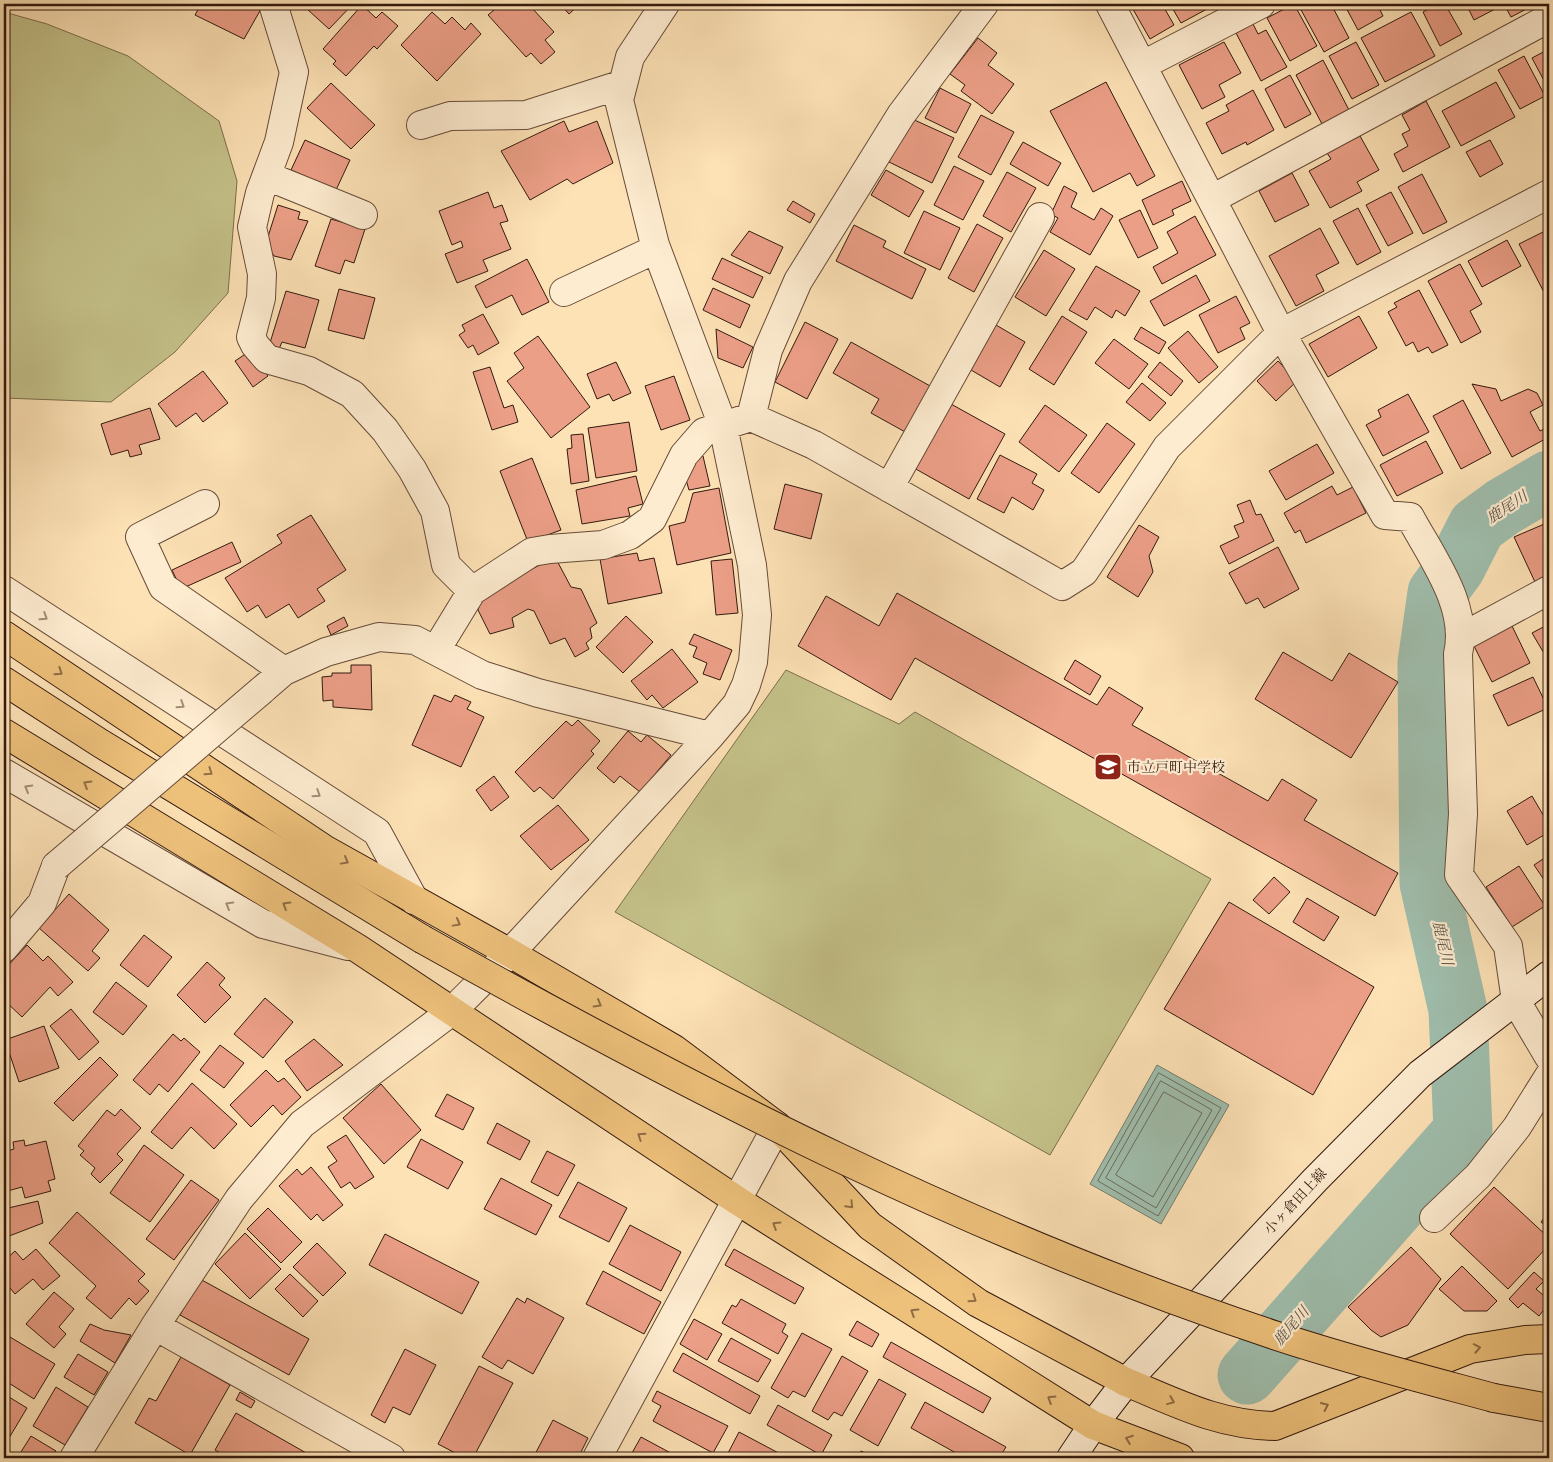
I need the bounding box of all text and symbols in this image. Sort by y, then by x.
water label: 鹿尾川 [1483,486,1533,528]
one-way arrow [39,611,48,621]
one-way arrow [53,666,63,675]
one-way arrow [175,699,184,709]
school or university icon: 市立戸町中学校 [1093,752,1123,782]
place label: 市立戸町中学校 [1127,759,1225,777]
one-way arrow [203,766,212,775]
one-way arrow [84,780,93,790]
one-way arrow [25,784,34,794]
one-way arrow [312,787,321,797]
one-way arrow [339,855,348,865]
one-way arrow [226,901,235,911]
one-way arrow [282,901,291,911]
one-way arrow [451,917,460,927]
water label: 鹿尾川 [1428,919,1457,969]
one-way arrow [592,998,601,1008]
one-way arrow [637,1133,646,1142]
street label: 小ヶ倉田上線 [1261,1165,1331,1239]
one-way arrow [844,1199,853,1208]
one-way arrow [773,1222,782,1232]
one-way arrow [967,1293,977,1302]
water label: 鹿尾川 [1269,1302,1315,1350]
one-way arrow [910,1309,919,1318]
one-way arrow [1472,1343,1481,1353]
one-way arrow [1166,1394,1175,1405]
one-way arrow [1048,1395,1057,1405]
one-way arrow [1320,1401,1329,1412]
one-way arrow [1125,1435,1134,1445]

